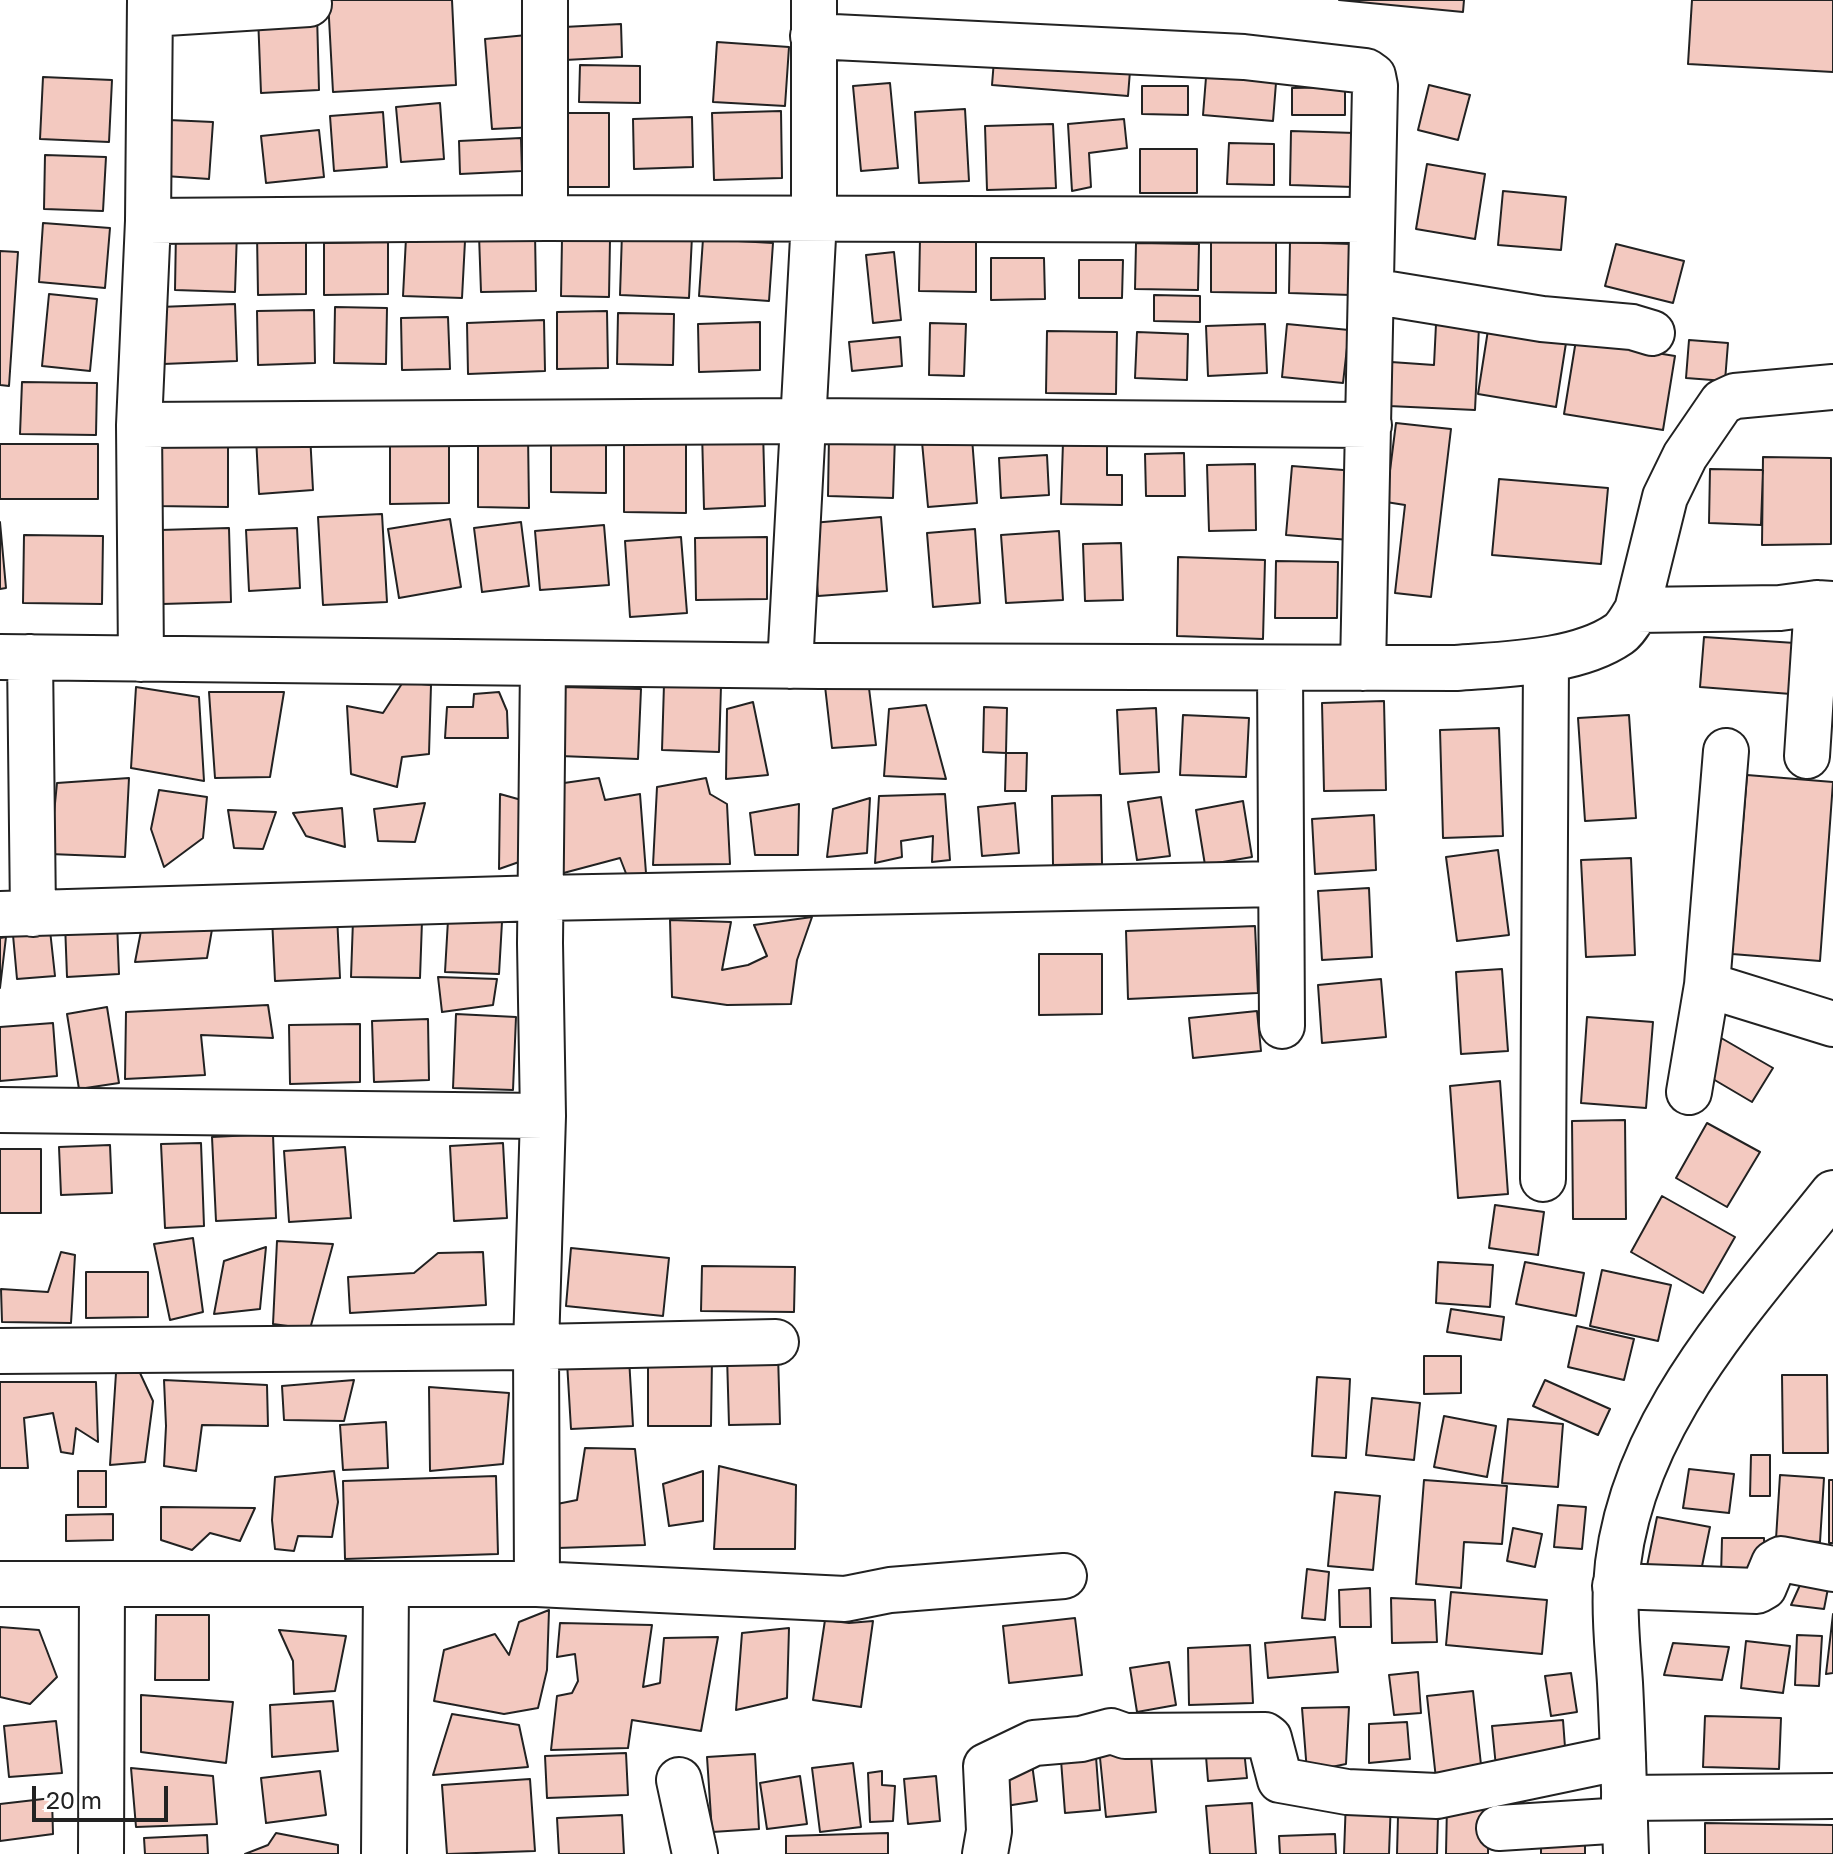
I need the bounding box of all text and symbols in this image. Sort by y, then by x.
scale bar [36,1770,172,1820]
text: 20 m [46,1785,102,1814]

